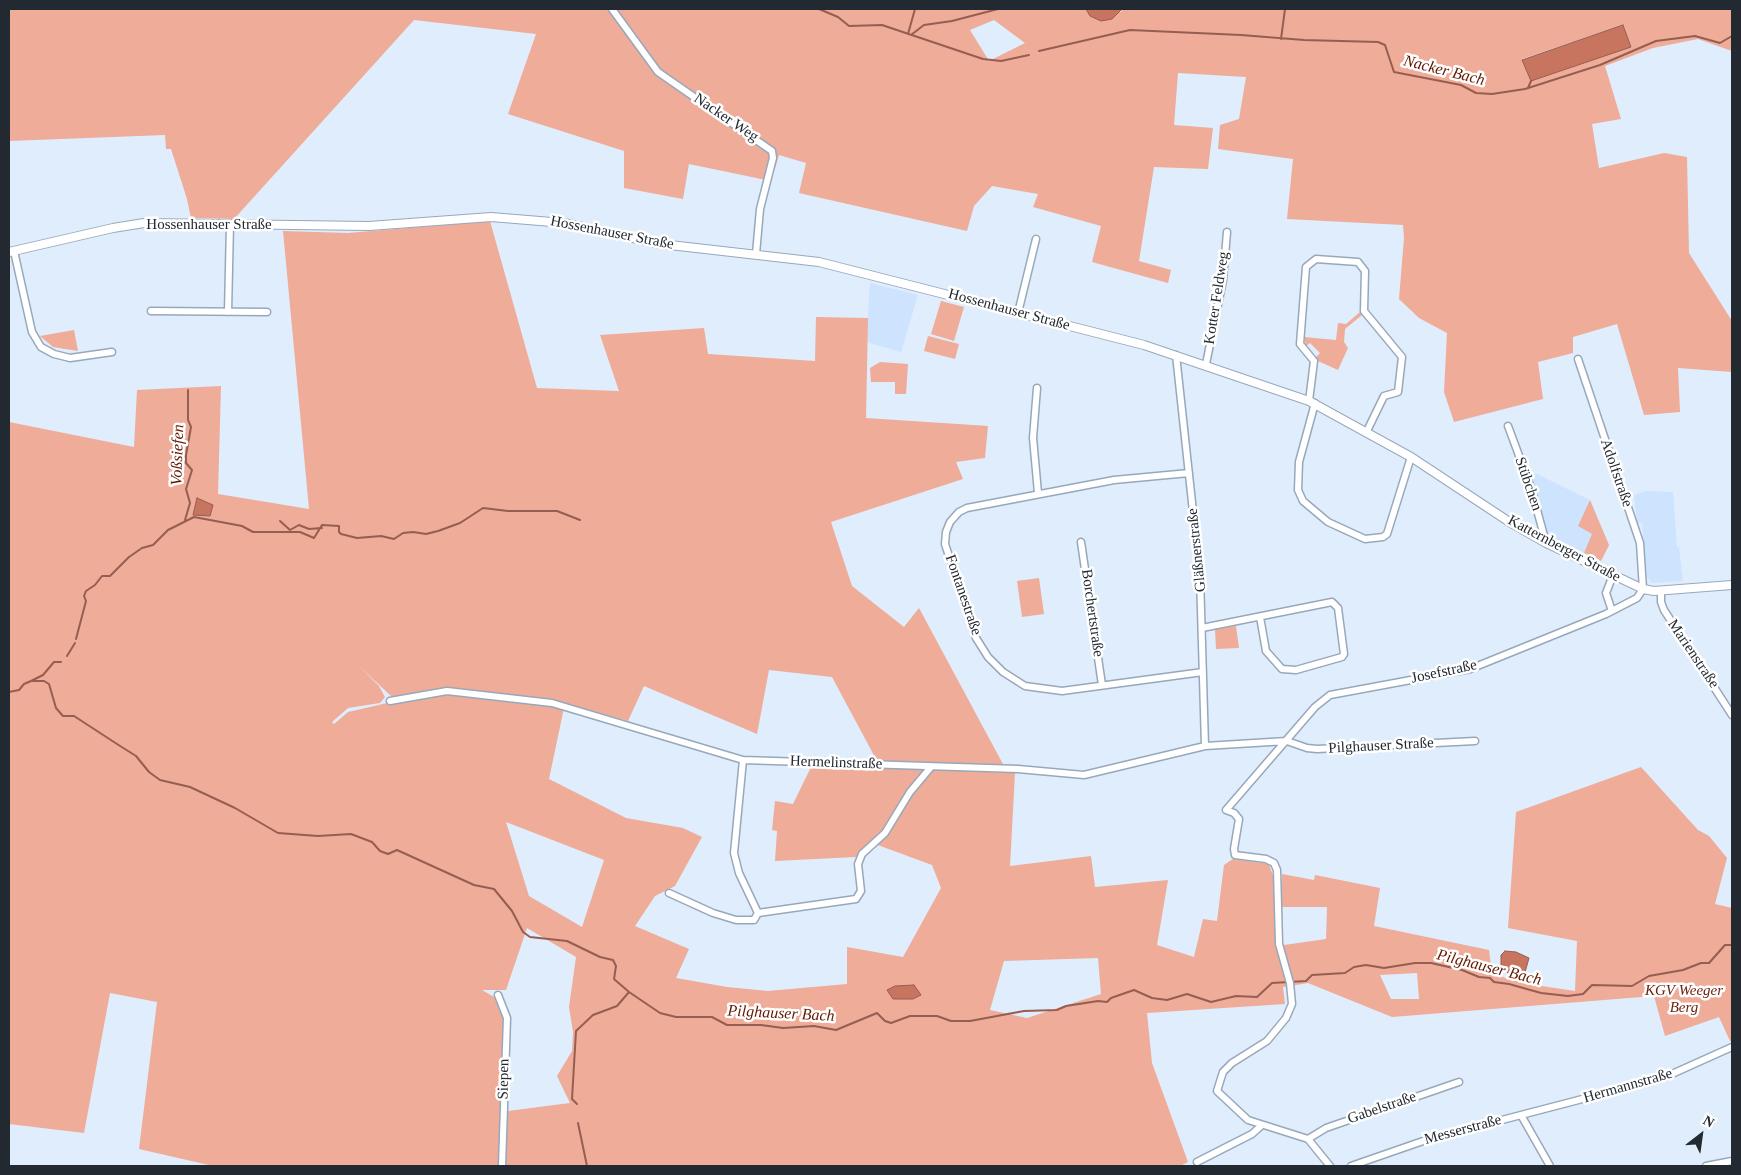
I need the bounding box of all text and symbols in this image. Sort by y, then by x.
water label: Nacker Bach [1401,52,1487,90]
street label: Nacker Weg [690,90,762,146]
street label: Hossenhauser Straße [549,212,675,254]
street label: Hossenhauser Straße [146,216,272,234]
street label: Kotter Feldweg [1201,250,1233,346]
street label: Hossenhauser Straße [946,285,1072,335]
water label: Voßsiefen [167,424,189,486]
street label: Adolfstraße [1596,437,1636,509]
street label: Stübchen [1510,455,1546,513]
street label: Gläßnerstraße [1184,507,1210,593]
street label: Katternberger Straße [1505,512,1623,586]
street label: Fontanestraße [941,552,985,638]
street label: Borchertstraße [1077,568,1107,658]
street label: Marienstraße [1663,616,1723,692]
street label: Josefstraße [1410,656,1478,688]
street label: Pilghauser Straße [1328,734,1434,758]
street label: Hermelinstraße [789,752,883,774]
water label: Pilghauser Bach [1435,946,1543,990]
park label: KGV Weeger Berg [1645,982,1723,1017]
water label: Pilghauser Bach [727,1002,835,1026]
street label: Siepen [495,1058,513,1100]
street label: Hermannstraße [1581,1065,1675,1107]
street label: Gabelstraße [1345,1088,1419,1128]
north arrow [1676,1110,1726,1160]
street label: Messerstraße [1422,1111,1504,1149]
text: N [1701,1113,1717,1131]

